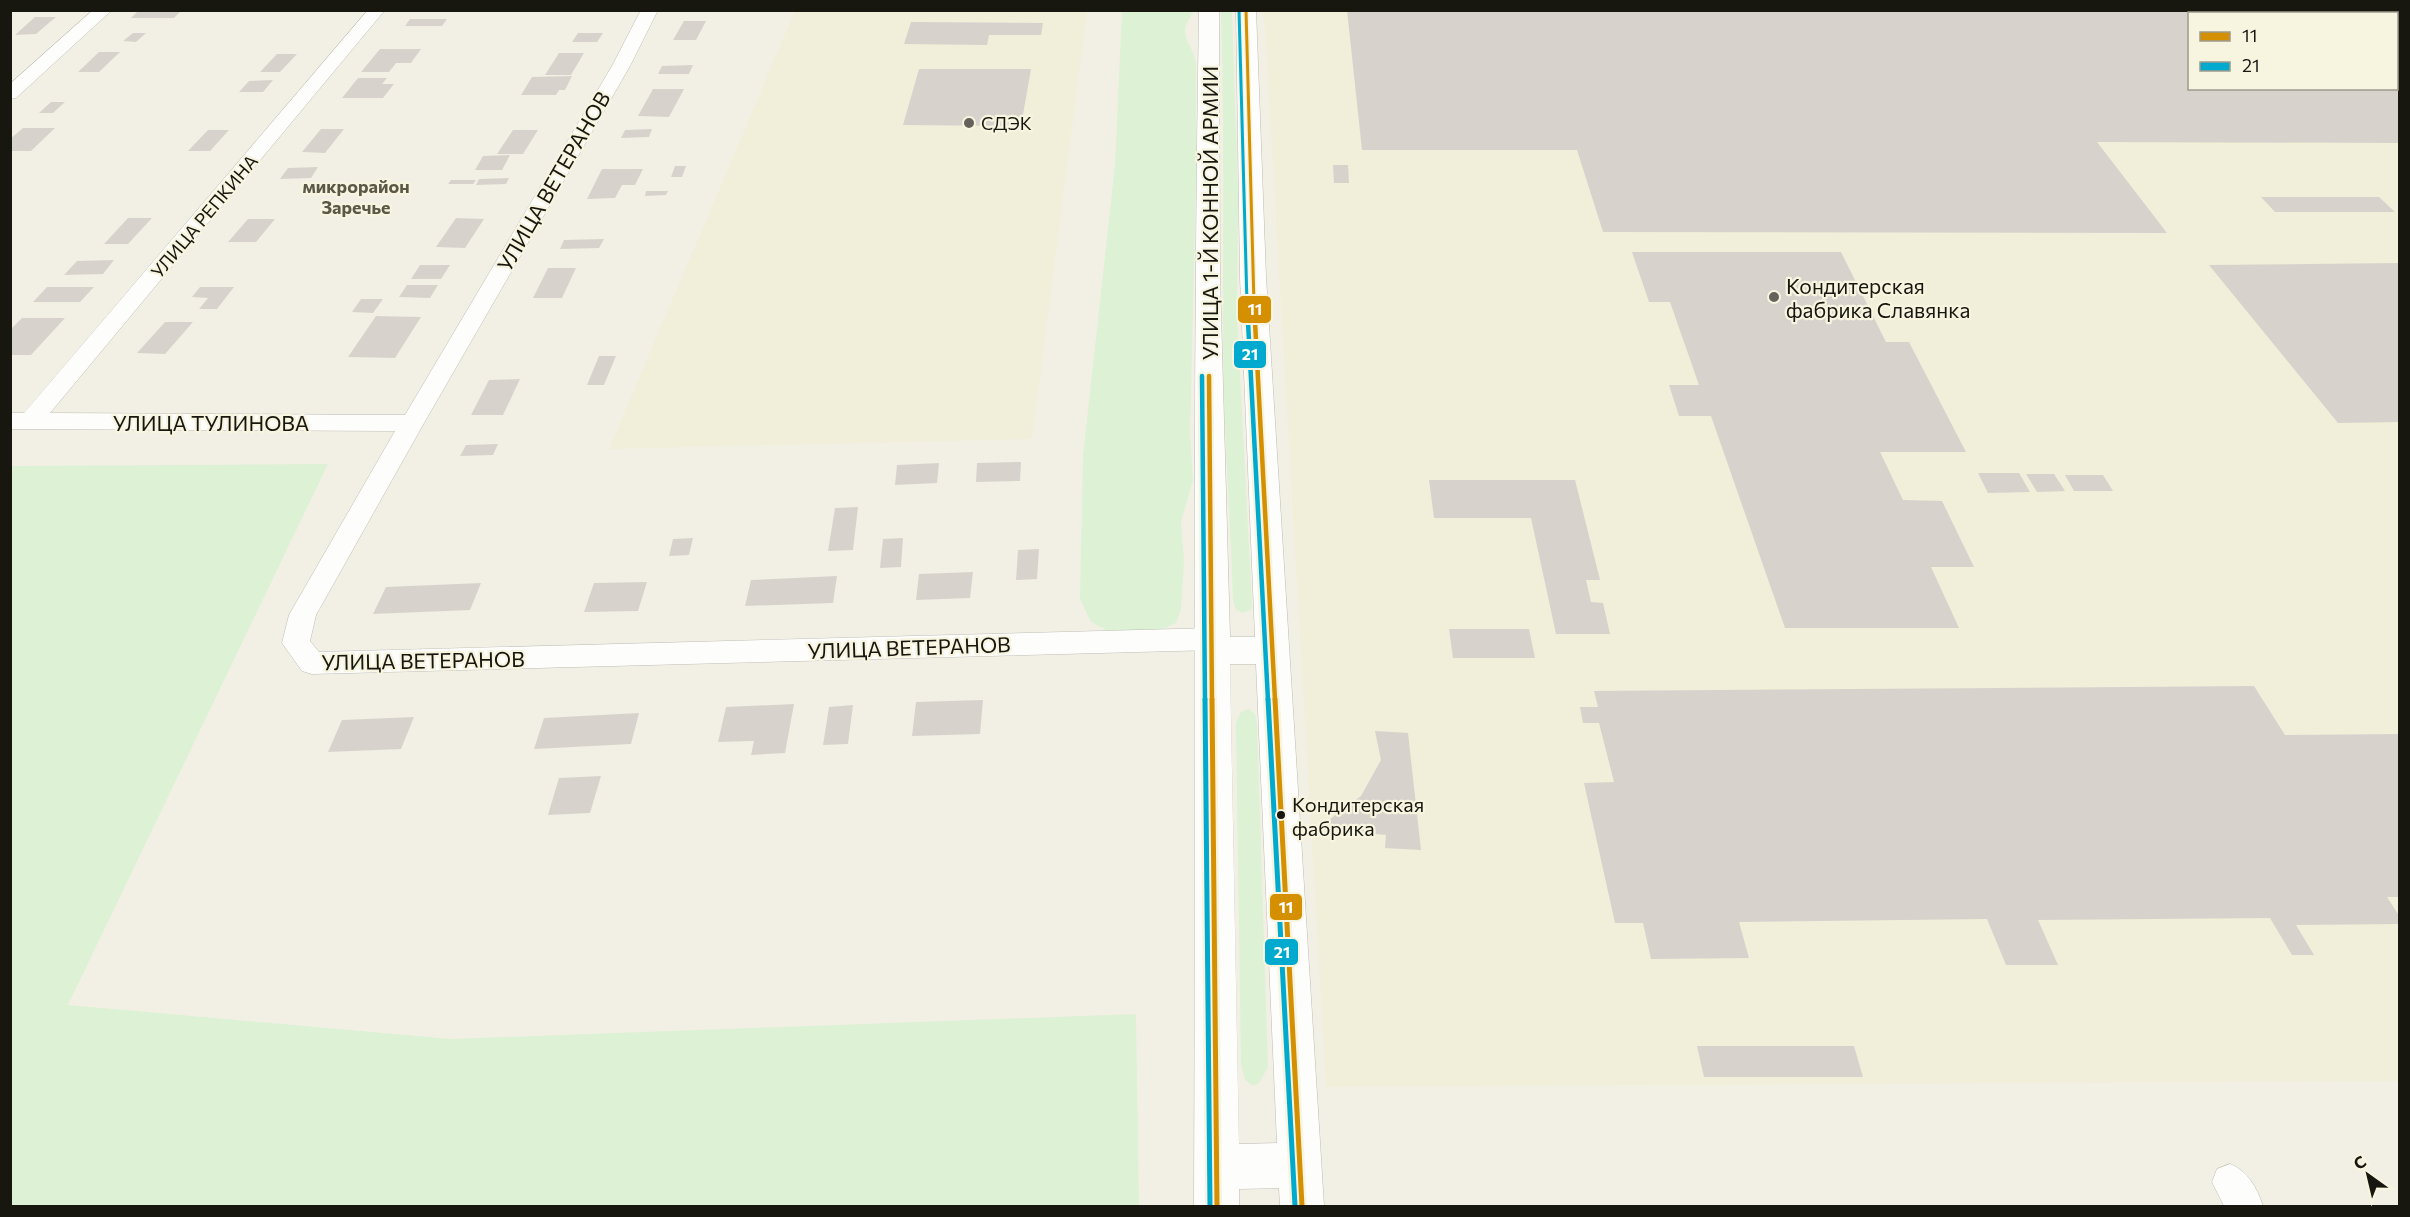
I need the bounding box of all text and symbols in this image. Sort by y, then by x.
legend [2188,12,2398,90]
text: 11 [2242,24,2257,46]
text: 21 [2242,54,2260,76]
street label: УЛИЦА 1-Й КОННОЙ АРМИИ [1197,66,1222,360]
street label: УЛИЦА ВЕТЕРАНОВ [491,87,615,275]
place label: СДЭК [981,112,1032,134]
marker: СДЭК [962,116,976,130]
street label: УЛИЦА РЕПКИНА [146,150,262,282]
district label: микрорайон Заречье [302,175,410,218]
place label: Кондитерская фабрика Славянка [1786,273,1970,322]
marker: Кондитерская фабрика Славянка [1767,290,1781,304]
line badge: 11 [1237,295,1272,324]
text: 11 [1248,299,1262,318]
line badge: 21 [1233,340,1267,369]
text: 21 [1242,344,1258,363]
street label: УЛИЦА ТУЛИНОВА [113,410,309,435]
street label: УЛИЦА ВЕТЕРАНОВ [807,631,1011,663]
street label: УЛИЦА ВЕТЕРАНОВ [321,646,525,674]
place label: Кондитерская фабрика [1292,792,1424,840]
marker: Кондитерская фабрика [1275,809,1287,821]
line badge: 11 [1269,893,1303,921]
text: 11 [1279,897,1293,916]
line badge: 21 [1264,938,1299,966]
text: 21 [1274,942,1290,961]
north arrow [2338,1145,2398,1205]
text: С [2349,1151,2369,1173]

